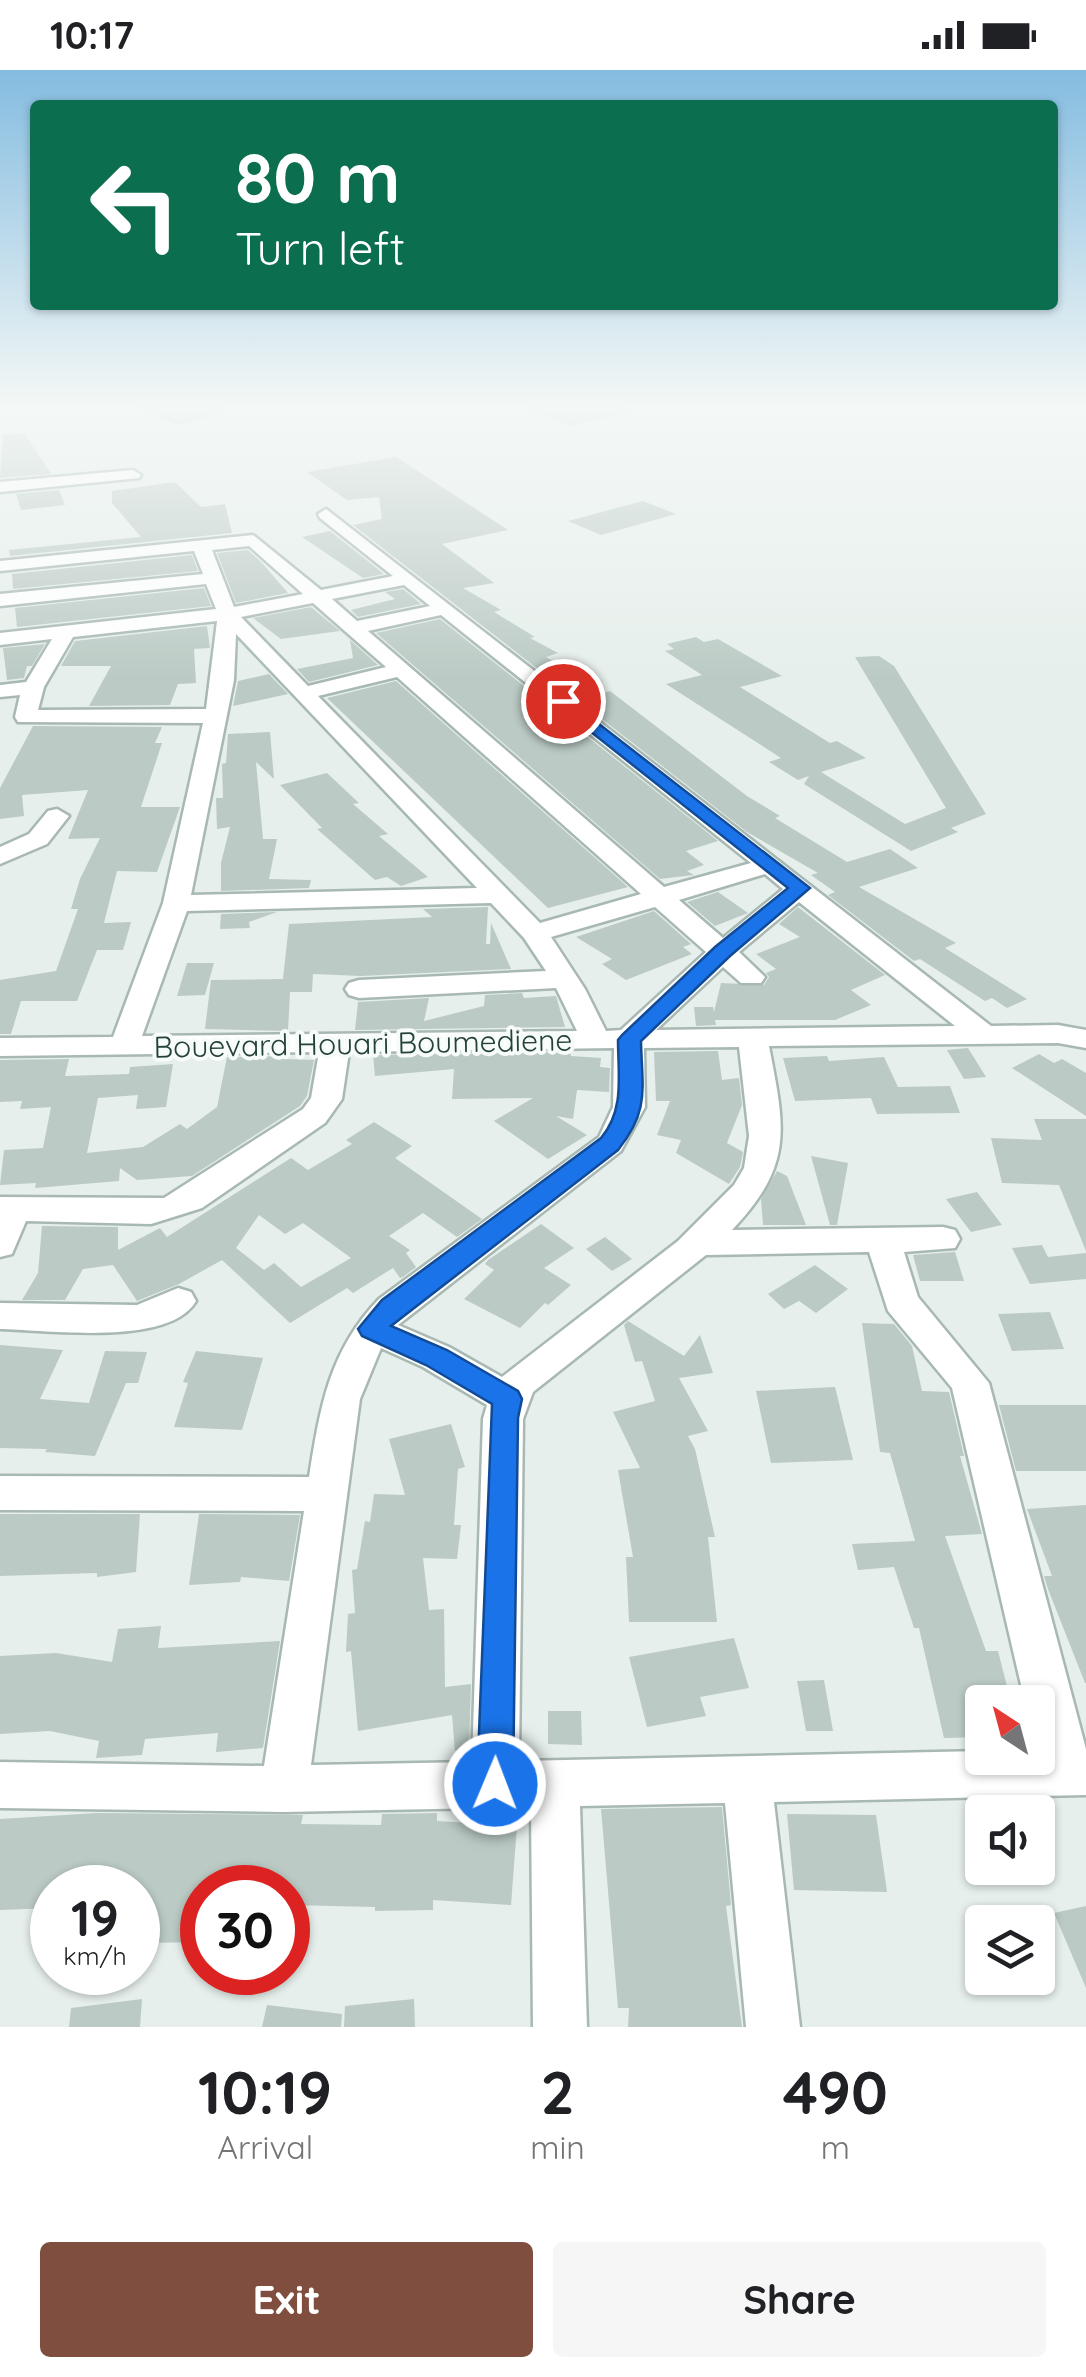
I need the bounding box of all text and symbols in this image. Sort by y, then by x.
text: 10:17 [50,11,134,59]
text: 80 m [235,133,400,221]
icon: left [70,140,200,270]
text: Turn left [235,220,405,276]
pin [521,659,606,744]
icon: arrive [536,674,591,729]
street label: Bouevard Houari Boumediene [153,1020,573,1066]
north arrow [965,1685,1055,1775]
map controls [965,1685,1055,1995]
position arrow [443,1732,547,1836]
button: sound [965,1795,1055,1885]
speed limit sign: 30 [180,1865,310,1995]
text: 19 [71,1886,119,1949]
button: layers [965,1905,1055,1995]
text: km/h [63,1940,127,1971]
text: 10:19 [198,2054,332,2129]
text: 2 [540,2054,575,2129]
text: 490 [783,2054,888,2129]
text: Arrival [217,2127,313,2167]
text: min [530,2127,585,2167]
text: m [821,2127,850,2167]
button: Exit [40,2242,533,2357]
button: Share [553,2242,1046,2357]

